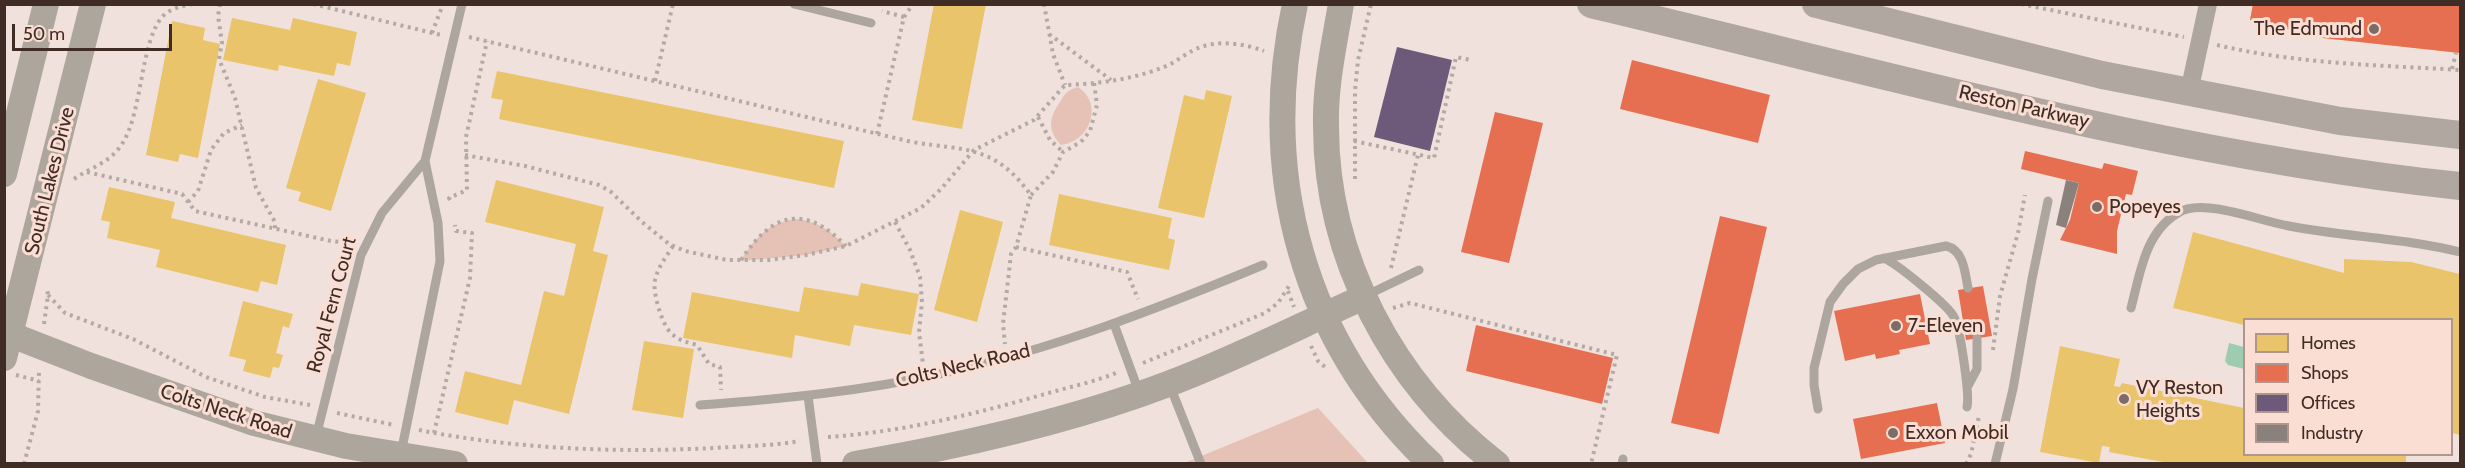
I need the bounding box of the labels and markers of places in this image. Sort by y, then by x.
place label: The Edmund [2254,17,2362,41]
marker: The Edmund [2367,22,2381,36]
place label: Popeyes [2109,195,2181,219]
marker: Popeyes [2090,200,2104,214]
place label: 7-Eleven [1908,314,1983,338]
marker: 7-Eleven [1889,319,1903,333]
place label: VY Reston Heights [2136,376,2223,423]
marker: VY Reston Heights [2117,392,2131,406]
place label: Exxon Mobil [1905,421,2008,445]
marker: Exxon Mobil [1886,426,1900,440]

